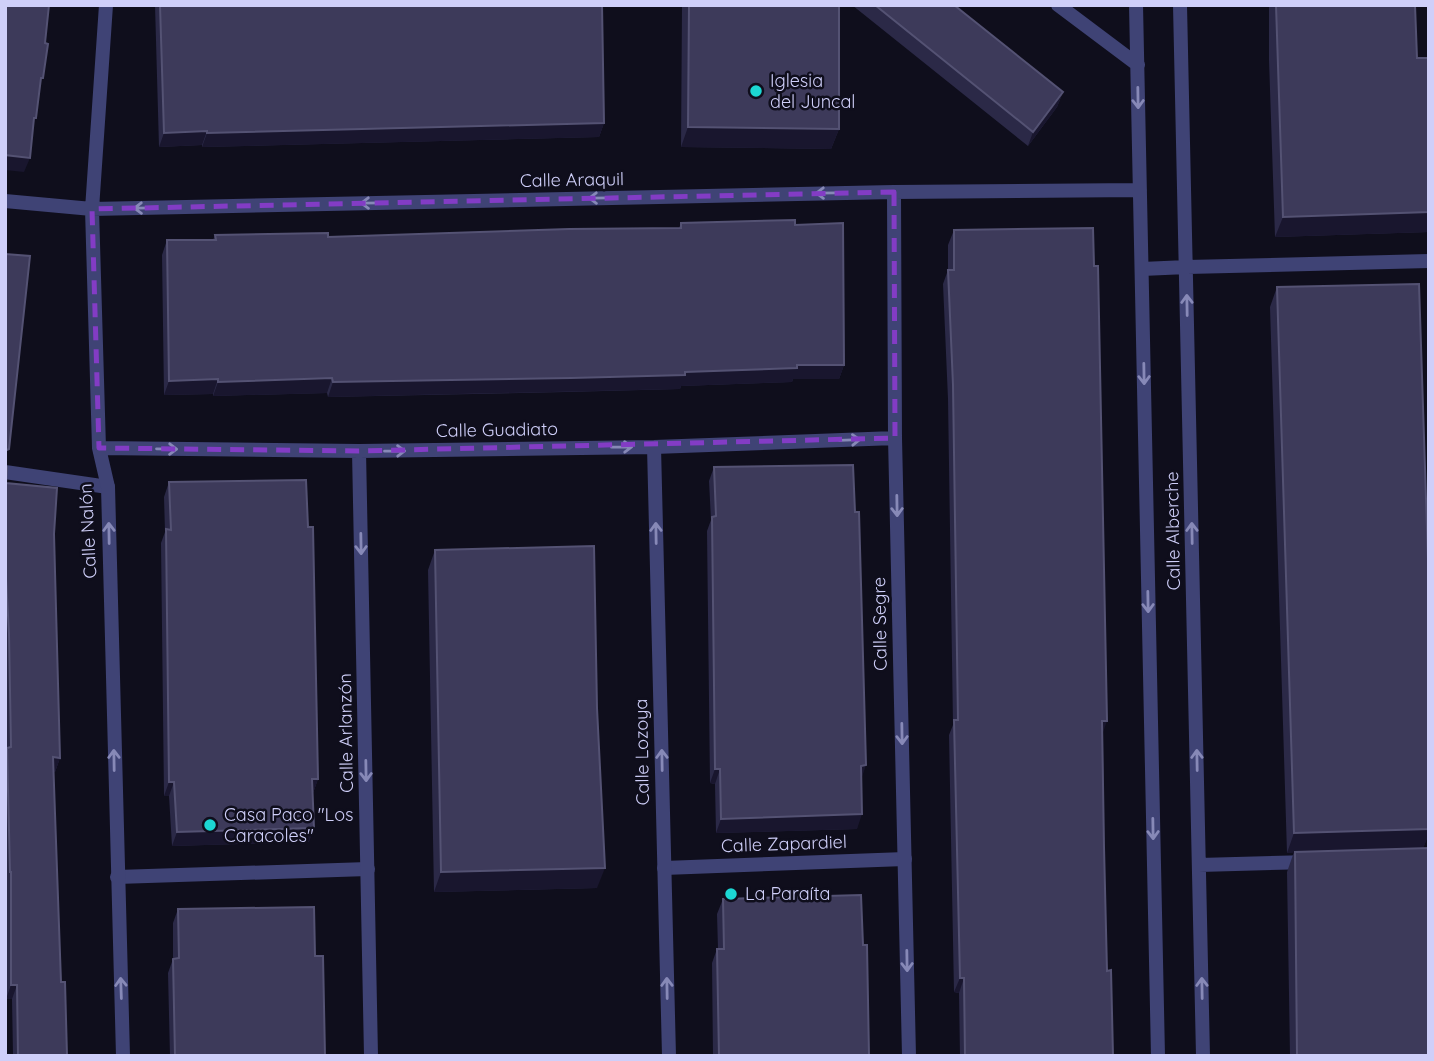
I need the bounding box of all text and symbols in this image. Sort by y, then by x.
place label: Iglesia del Juncal [770,69,855,113]
marker: Iglesia del Juncal [748,83,764,99]
one-way arrow [1132,86,1145,109]
street label: Calle Araquil [520,167,624,192]
one-way arrow [815,186,838,200]
one-way arrow [588,192,611,205]
one-way arrow [360,196,383,210]
one-way arrow [133,201,156,215]
one-way arrow [1181,294,1194,317]
one-way arrow [1137,363,1151,386]
street label: Calle Guadiato [436,417,558,442]
one-way arrow [838,433,861,446]
one-way arrow [610,440,633,454]
one-way arrow [156,442,179,456]
one-way arrow [383,444,406,457]
street label: Calle Alberche [1160,471,1185,591]
street label: Calle Nalón [74,483,101,579]
one-way arrow [890,494,903,517]
one-way arrow [102,521,116,544]
one-way arrow [650,521,663,544]
one-way arrow [1186,521,1199,544]
one-way arrow [354,532,368,555]
street label: Calle Segre [867,577,892,671]
one-way arrow [1142,590,1155,613]
street label: Calle Arlanzón [333,673,358,793]
street label: Calle Lozoya [629,699,654,805]
one-way arrow [895,722,909,745]
one-way arrow [108,749,121,772]
one-way arrow [655,749,668,772]
one-way arrow [1190,749,1204,772]
one-way arrow [359,760,373,783]
place label: Casa Paco "Los Caracoles" [224,803,354,847]
marker: Casa Paco "Los Caracoles" [202,817,218,833]
one-way arrow [1146,818,1160,841]
street label: Calle Zapardiel [721,830,847,857]
place label: La Paraíta [745,882,830,905]
marker: La Paraíta [723,886,739,902]
one-way arrow [900,949,914,972]
one-way arrow [114,976,127,999]
one-way arrow [660,976,674,999]
one-way arrow [1195,976,1209,999]

